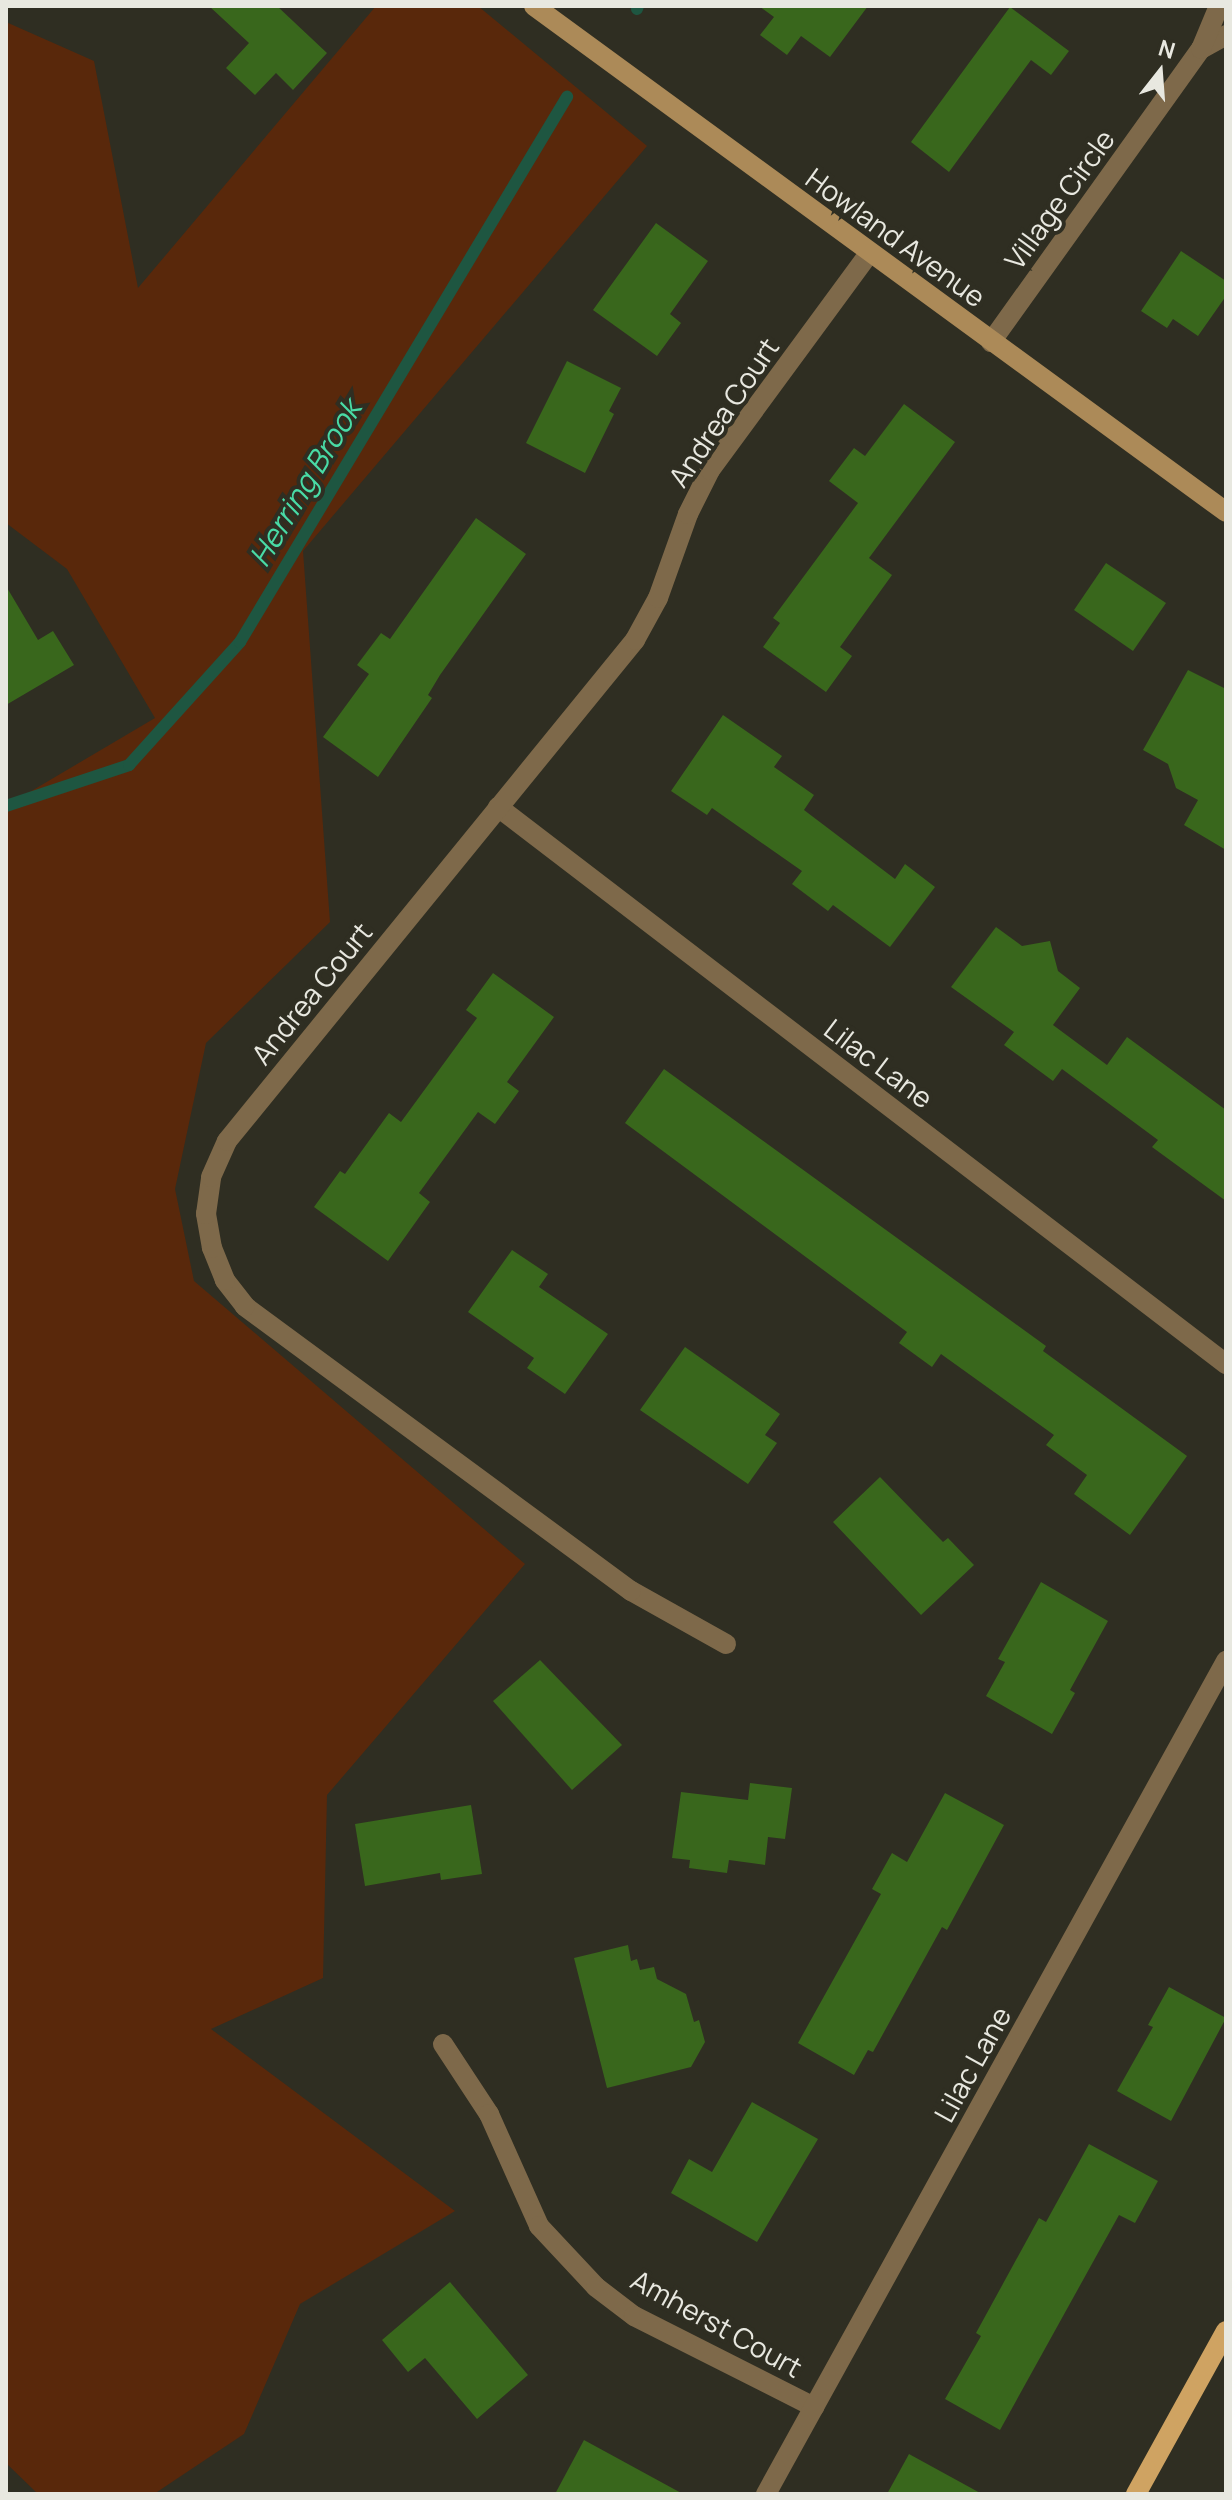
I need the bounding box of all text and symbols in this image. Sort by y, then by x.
north arrow [1120,32,1200,112]
text: N [1155,32,1179,66]
street label: Village Circle [997,123,1121,275]
street label: Howland Avenue [800,161,992,313]
street label: Andrea Court [661,331,785,493]
water label: Herring Brook [241,393,369,573]
street label: Andrea Court [244,915,378,1071]
street label: Lilac Lane [818,1011,940,1115]
street label: Lilac Lane [927,2000,1017,2128]
street label: Amherst Court [626,2262,808,2384]

